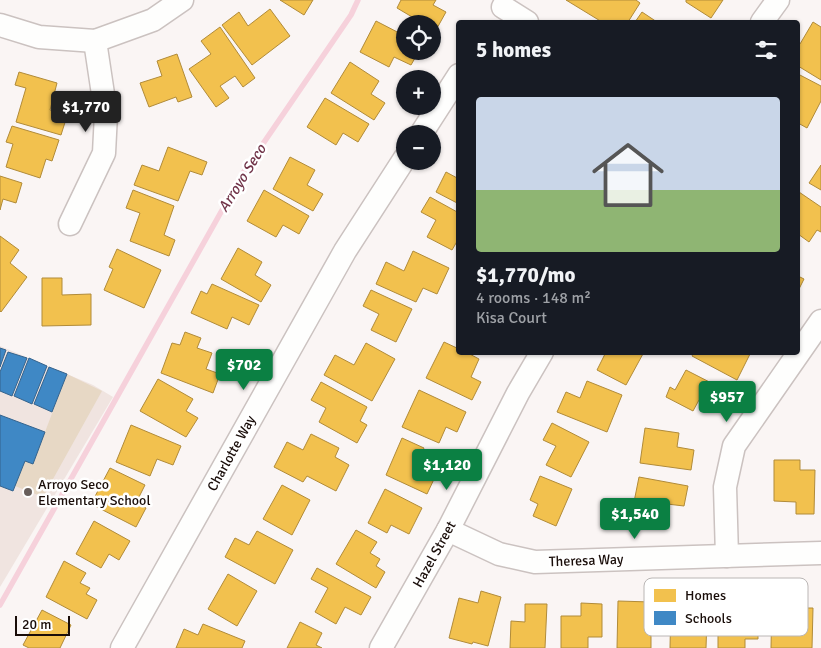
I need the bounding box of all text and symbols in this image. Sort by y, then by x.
map controls [396,15,441,170]
button: locate [396,15,441,60]
icon: filters [752,36,780,64]
text: 5 homes [476,37,551,63]
button: + [396,70,441,115]
pin: $1,770 [45,90,127,133]
text: $1,770 [62,97,110,117]
button: − [396,125,441,170]
icon: home [583,130,673,220]
water label: Arroyo Seco [214,140,270,215]
text: $1,770/mo [476,262,575,288]
text: 4 rooms · 148 m² [476,288,591,308]
text: Kisa Court [476,308,547,328]
pin: $702 [214,348,274,391]
text: $702 [227,355,261,375]
pin: $957 [697,380,757,423]
text: $957 [710,387,744,407]
street label: Charlotte Way [204,412,259,494]
pin: $1,120 [406,448,488,491]
text: $1,120 [423,455,471,475]
place label: Arroyo Seco Elementary School [38,476,151,509]
marker: Arroyo Seco Elementary School [22,486,34,498]
pin: $1,540 [594,498,676,540]
text: $1,540 [611,504,659,524]
street label: Hazel Street [409,518,460,590]
street label: Theresa Way [548,551,624,570]
legend [644,578,808,636]
text: Homes [685,587,726,604]
text: Schools [685,610,732,627]
scale bar [15,613,70,636]
text: 20 m [22,616,51,633]

